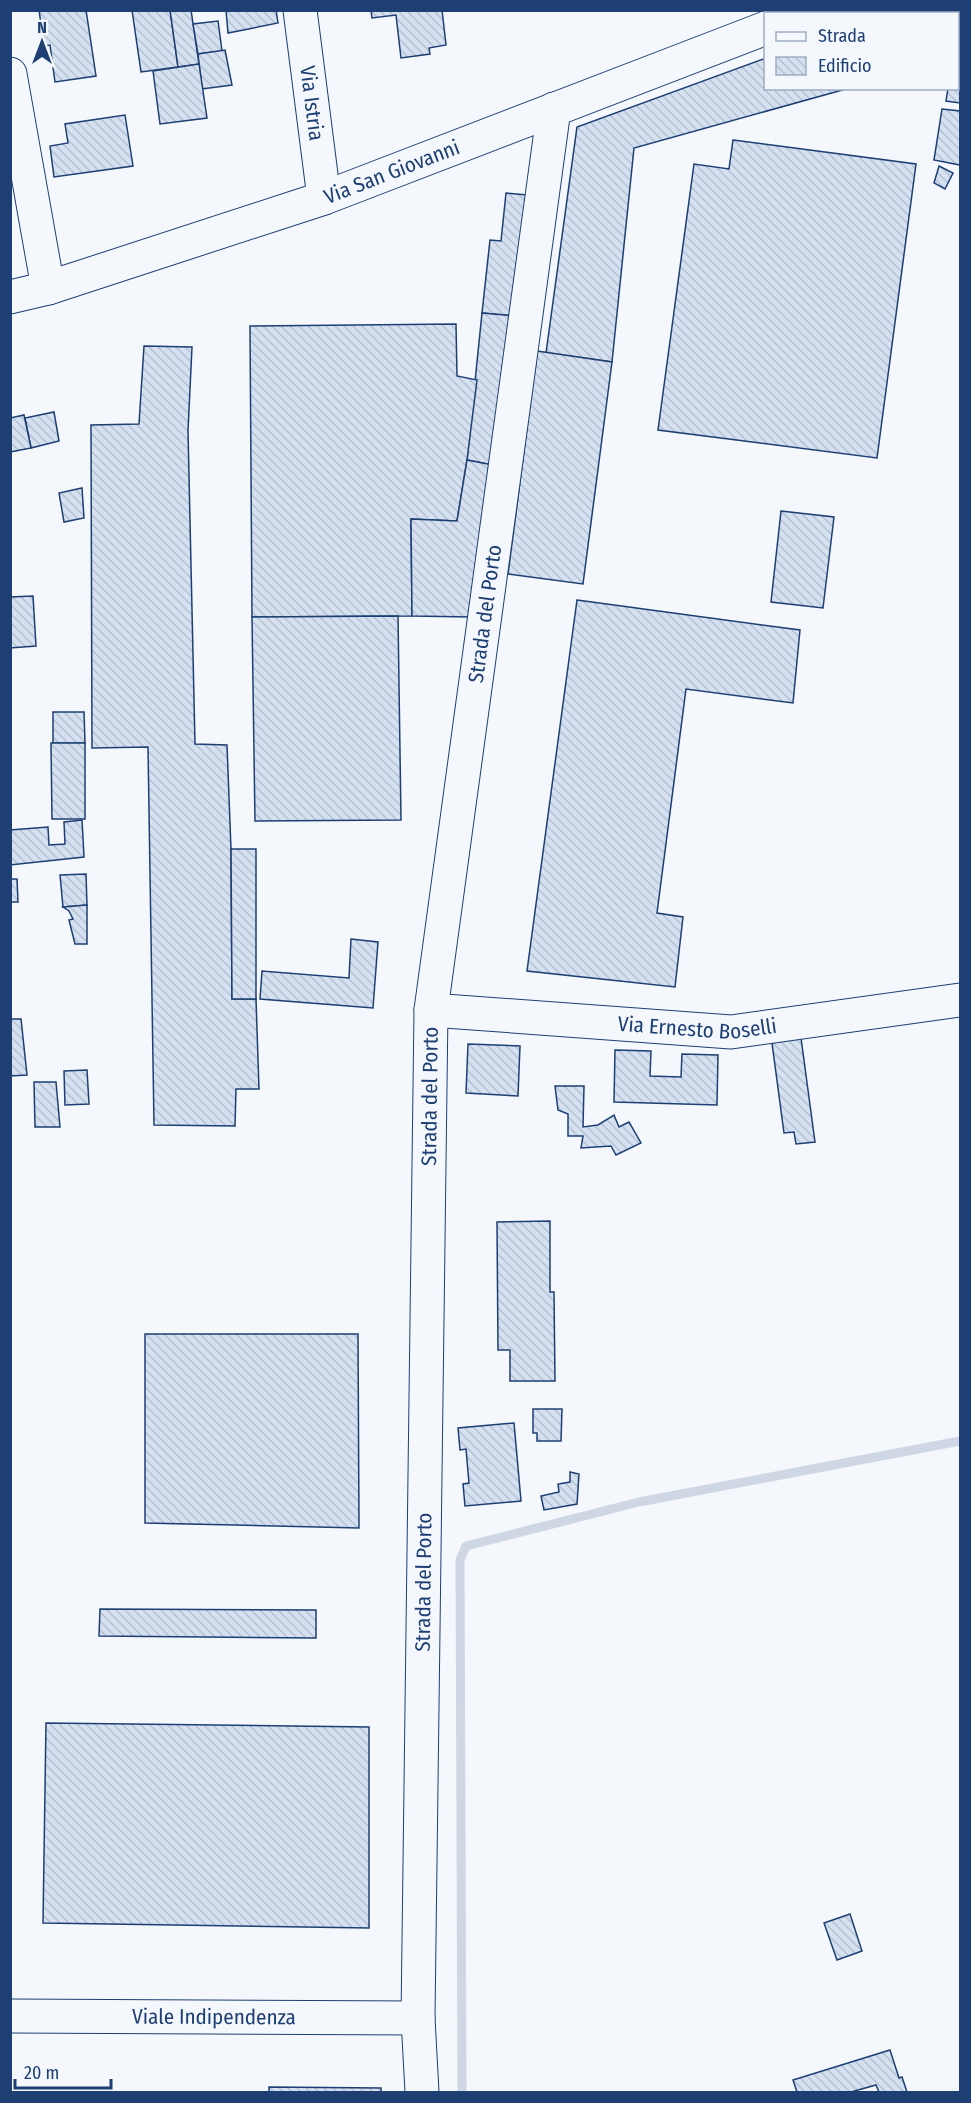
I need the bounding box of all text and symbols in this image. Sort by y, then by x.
north arrow [12,12,72,72]
legend [764,12,959,90]
text: N [37,18,47,37]
text: Strada [818,25,866,47]
text: Edificio [818,55,871,77]
street label: Via Istria [294,64,330,142]
street label: Via San Giovanni [320,134,463,210]
street label: Strada del Porto [463,543,507,685]
street label: Via Ernesto Boselli [617,1011,778,1045]
street label: Strada del Porto [416,1026,444,1166]
street label: Strada del Porto [410,1512,438,1652]
street label: Viale Indipendenza [132,2004,296,2030]
scale bar [15,2052,111,2090]
text: 20 m [24,2062,59,2084]

